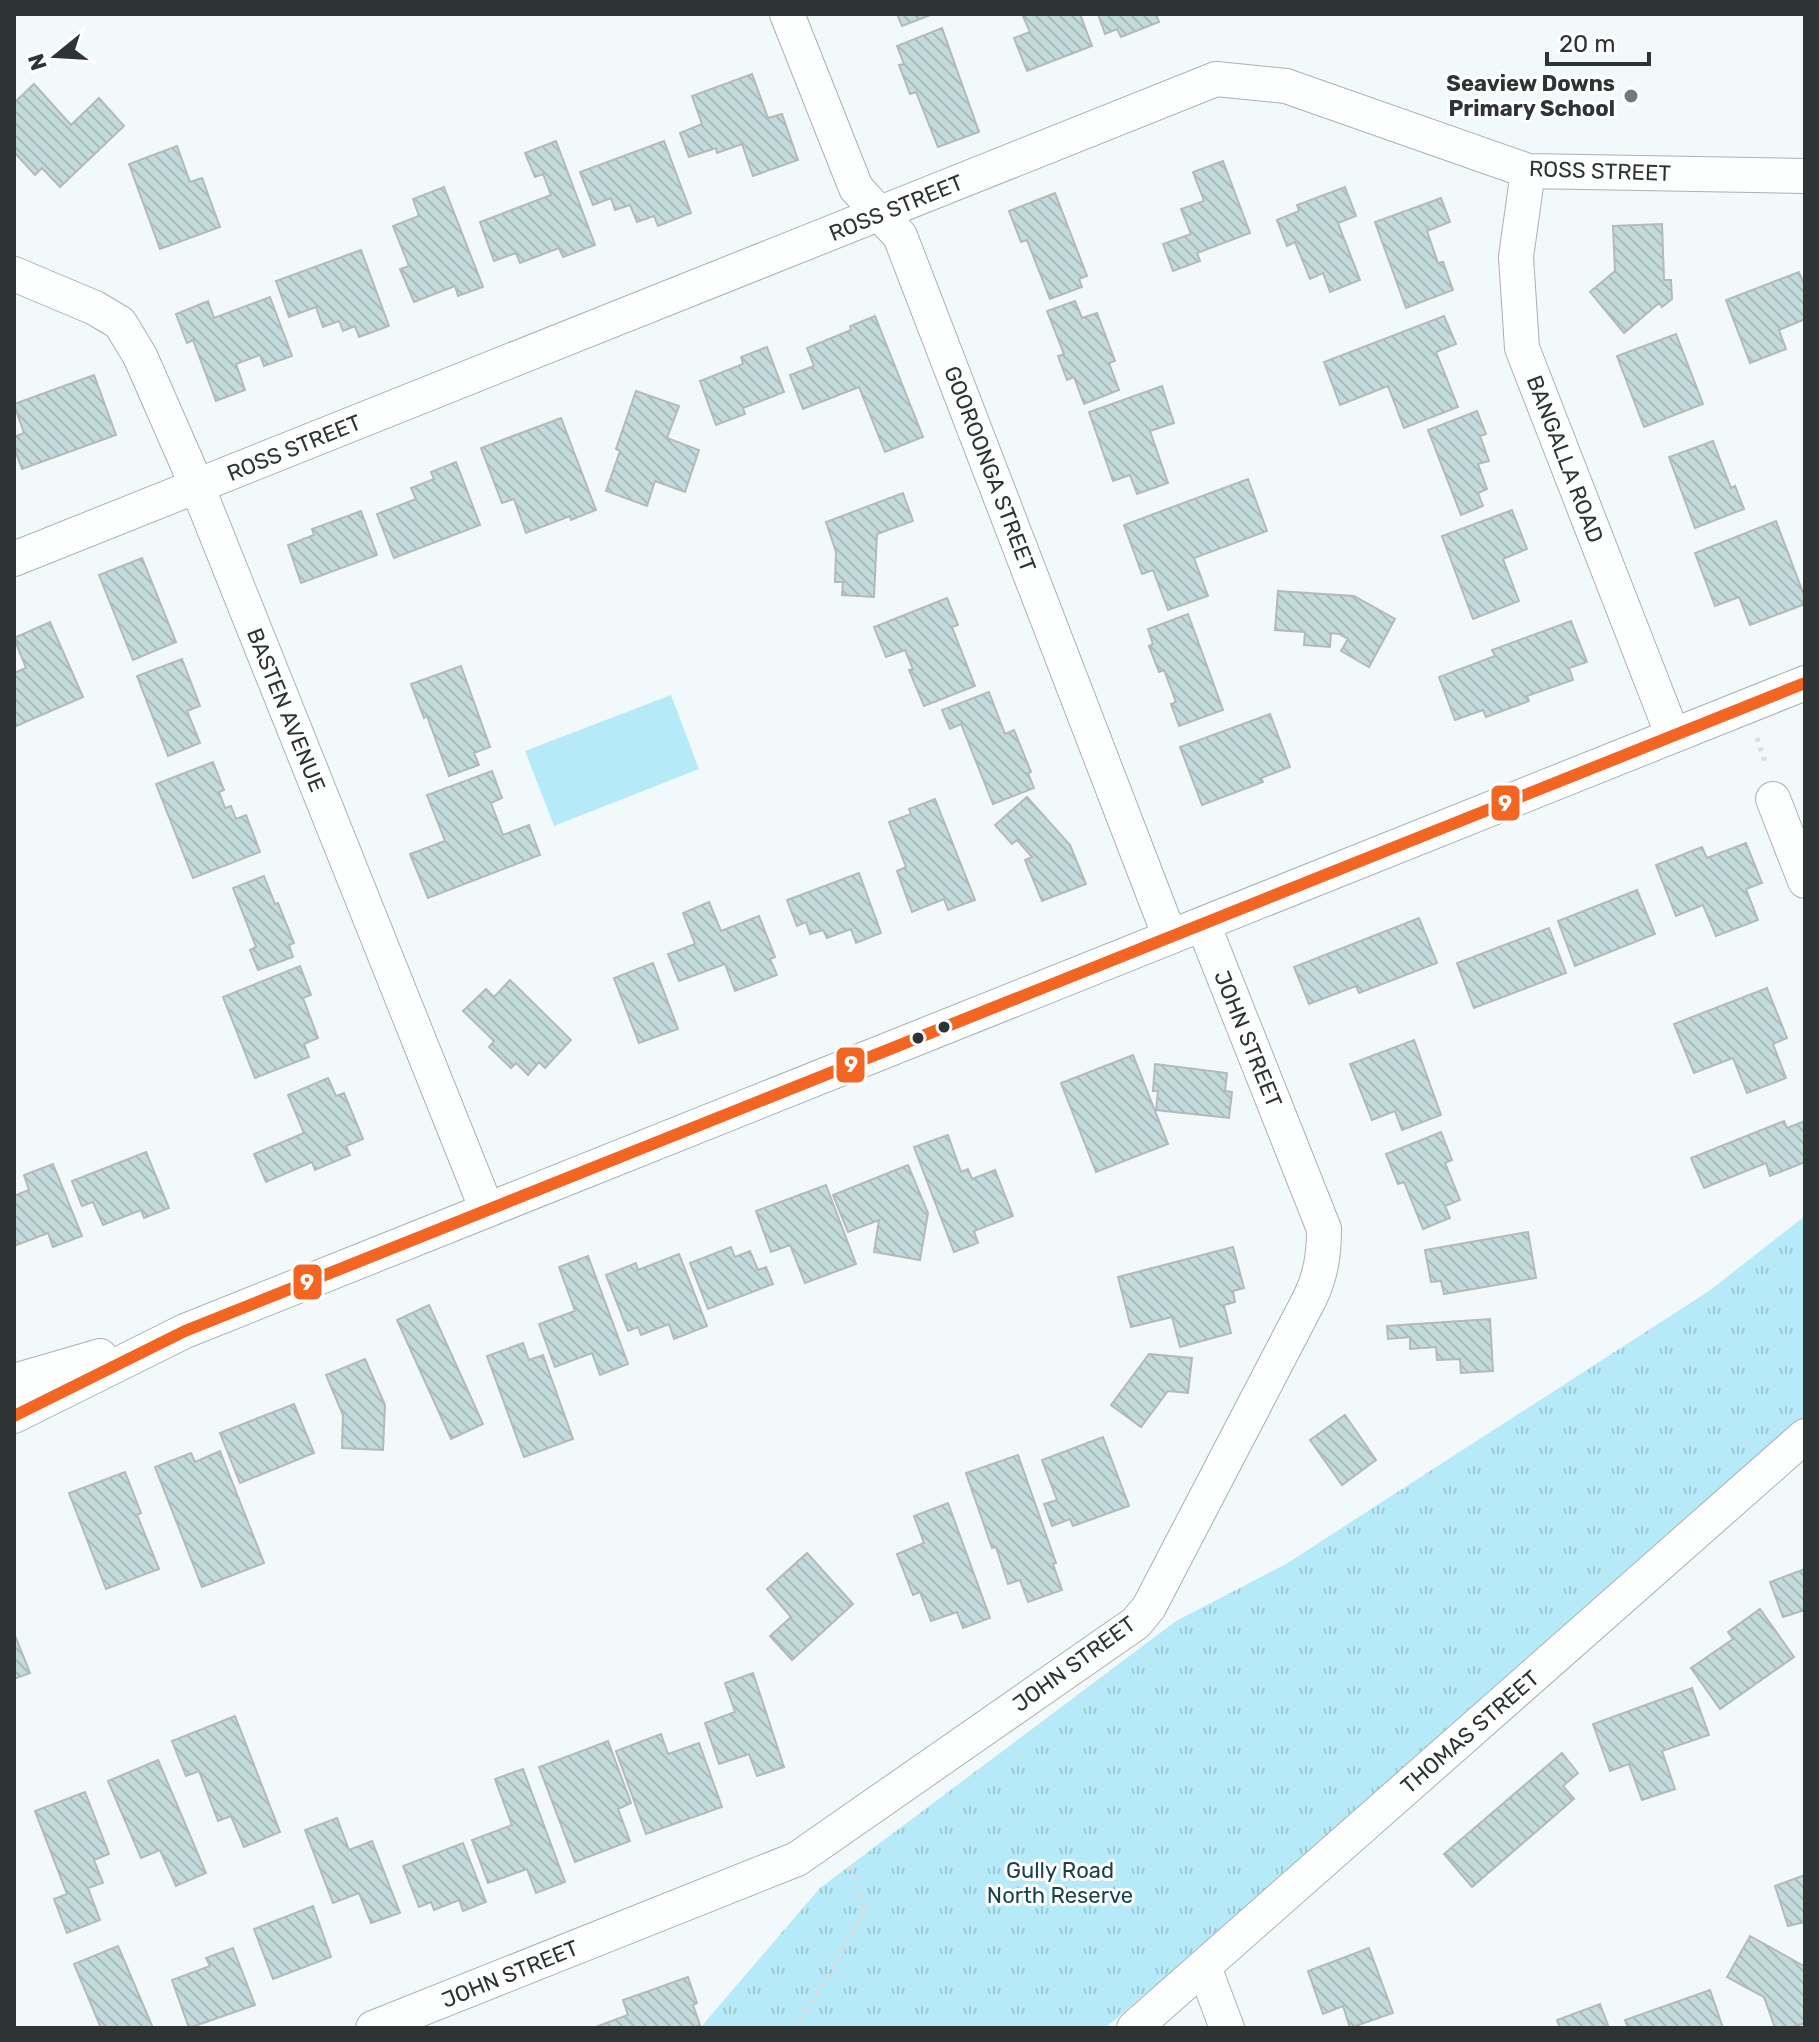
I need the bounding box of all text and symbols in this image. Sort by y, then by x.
north arrow [16,16,96,96]
scale bar [1547,16,1649,66]
text: 20 m [1559,30,1616,58]
text: N [22,50,53,74]
place label: Seaview Downs Primary School [1446,70,1615,122]
marker: Seaview Downs Primary School [1622,87,1640,105]
street label: ROSS STREET [1529,155,1672,187]
street label: ROSS STREET [825,169,967,247]
street label: GOOROONGA STREET [938,362,1042,576]
street label: BANGALLA ROAD [1521,371,1609,547]
street label: ROSS STREET [223,409,365,487]
street label: BASTEN AVENUE [241,624,331,796]
line badge: 9 [1490,784,1521,822]
text: 9 [1498,790,1512,817]
street label: JOHN STREET [1208,967,1288,1112]
unlabelled marker [936,1019,952,1035]
unlabelled marker [910,1030,926,1046]
line badge: 9 [835,1046,866,1084]
text: 9 [844,1051,858,1078]
line badge: 9 [292,1263,323,1301]
text: 9 [300,1269,314,1296]
street label: JOHN STREET [1007,1610,1141,1718]
street label: THOMAS STREET [1395,1664,1545,1799]
park label: Gully Road North Reserve [987,1857,1133,1909]
street label: JOHN STREET [438,1934,583,2014]

